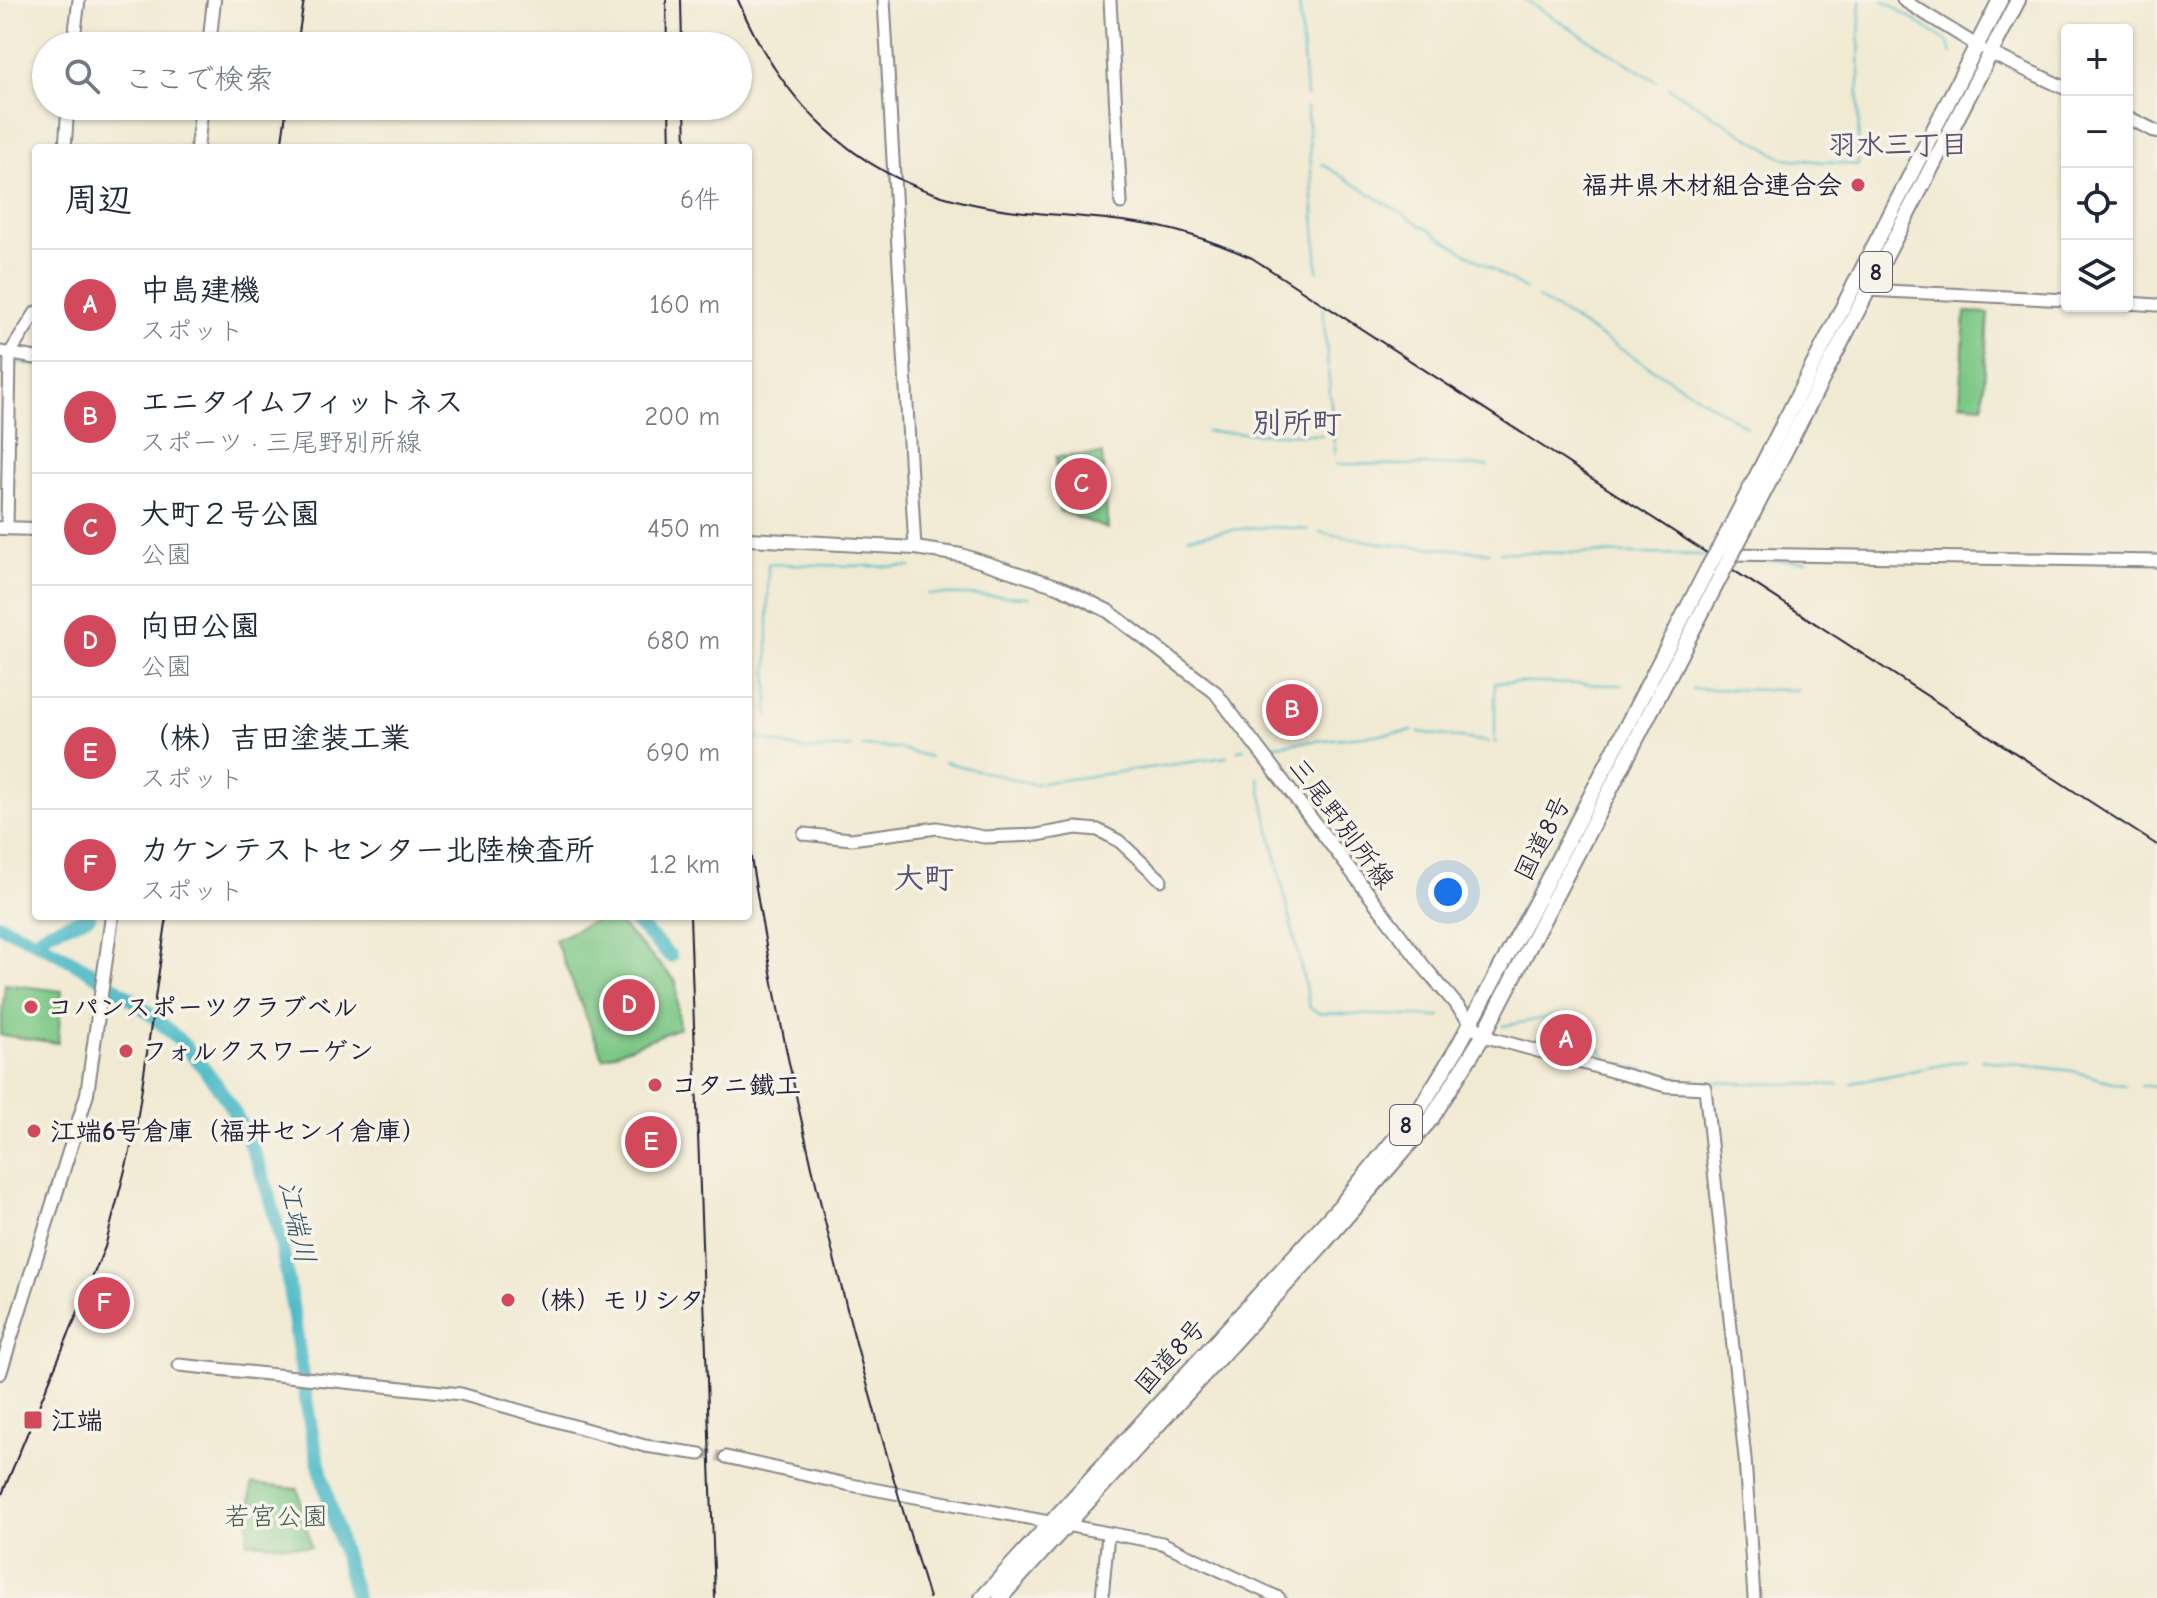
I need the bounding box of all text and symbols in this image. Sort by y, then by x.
map controls [2061,24,2133,312]
button: + [2061,24,2133,96]
search box [32,32,752,120]
icon: search [60,54,104,98]
text: ここで検索 [124,62,274,97]
button: − [2061,96,2133,168]
district label: 羽水三丁目 [1828,129,1968,161]
button: locate [2061,168,2133,240]
place label: 福井県木材組合連合会 [1582,171,1842,201]
marker: 福井県木材組合連合会 [1849,176,1867,194]
text: 周辺 [64,180,132,220]
text: 6件 [680,185,720,215]
button: layers [2061,240,2133,312]
road number: 8 [1860,252,1892,292]
text: 中島建機 [140,273,260,308]
text: A [83,290,97,320]
text: 160 m [650,290,720,320]
text: スポット [140,316,244,346]
text: エニタイムフィットネス [140,385,464,420]
text: B [82,402,98,432]
text: 200 m [645,402,720,432]
district label: 別所町 [1252,406,1342,441]
text: スポーツ · 三尾野別所線 [140,428,421,458]
pin: C [1055,454,1107,514]
text: 大町２号公園 [140,497,320,532]
text: C [82,514,98,544]
text: 450 m [647,514,720,544]
text: 公園 [140,540,192,570]
text: 向田公園 [140,609,260,644]
text: D [82,626,98,656]
text: 680 m [646,626,720,656]
text: 公園 [140,652,192,682]
pin: B [1266,680,1318,740]
text: （株）吉田塗装工業 [140,721,410,756]
text: E [82,738,98,768]
text: 690 m [646,738,720,768]
street label: 三尾野別所線 [1282,752,1400,895]
text: スポット [140,764,244,794]
street label: 国道8号 [1509,791,1577,886]
text: カケンテストセンター北陸検査所 [140,833,595,868]
text: F [82,850,98,880]
text: 1.2 km [649,850,720,880]
district label: 大町 [894,861,954,896]
your location [1428,872,1468,912]
text: スポット [140,876,244,906]
pin: D [603,975,655,1035]
place label: コパンスポーツクラブベル [47,993,358,1023]
marker: コパンスポーツクラブベル [22,998,40,1016]
pin: A [1540,1010,1592,1070]
place label: フォルクスワーゲン [142,1037,374,1067]
marker: フォルクスワーゲン [117,1042,135,1060]
place label: コタニ鐵工 [671,1071,801,1101]
marker: コタニ鐵工 [646,1076,664,1094]
road number: 8 [1390,1105,1422,1145]
pin: E [625,1112,677,1172]
place label: 江端6号倉庫（福井センイ倉庫） [50,1117,428,1147]
marker: 江端6号倉庫（福井センイ倉庫） [25,1122,43,1140]
water label: 江端川 [273,1178,321,1267]
pin: F [78,1273,130,1333]
place label: （株）モリシタ [524,1286,705,1316]
marker: （株）モリシタ [499,1291,517,1309]
street label: 国道8号 [1129,1313,1212,1401]
place label: 江端 [51,1406,103,1436]
marker: 江端 [22,1409,44,1431]
park label: 若宮公園 [224,1502,328,1532]

